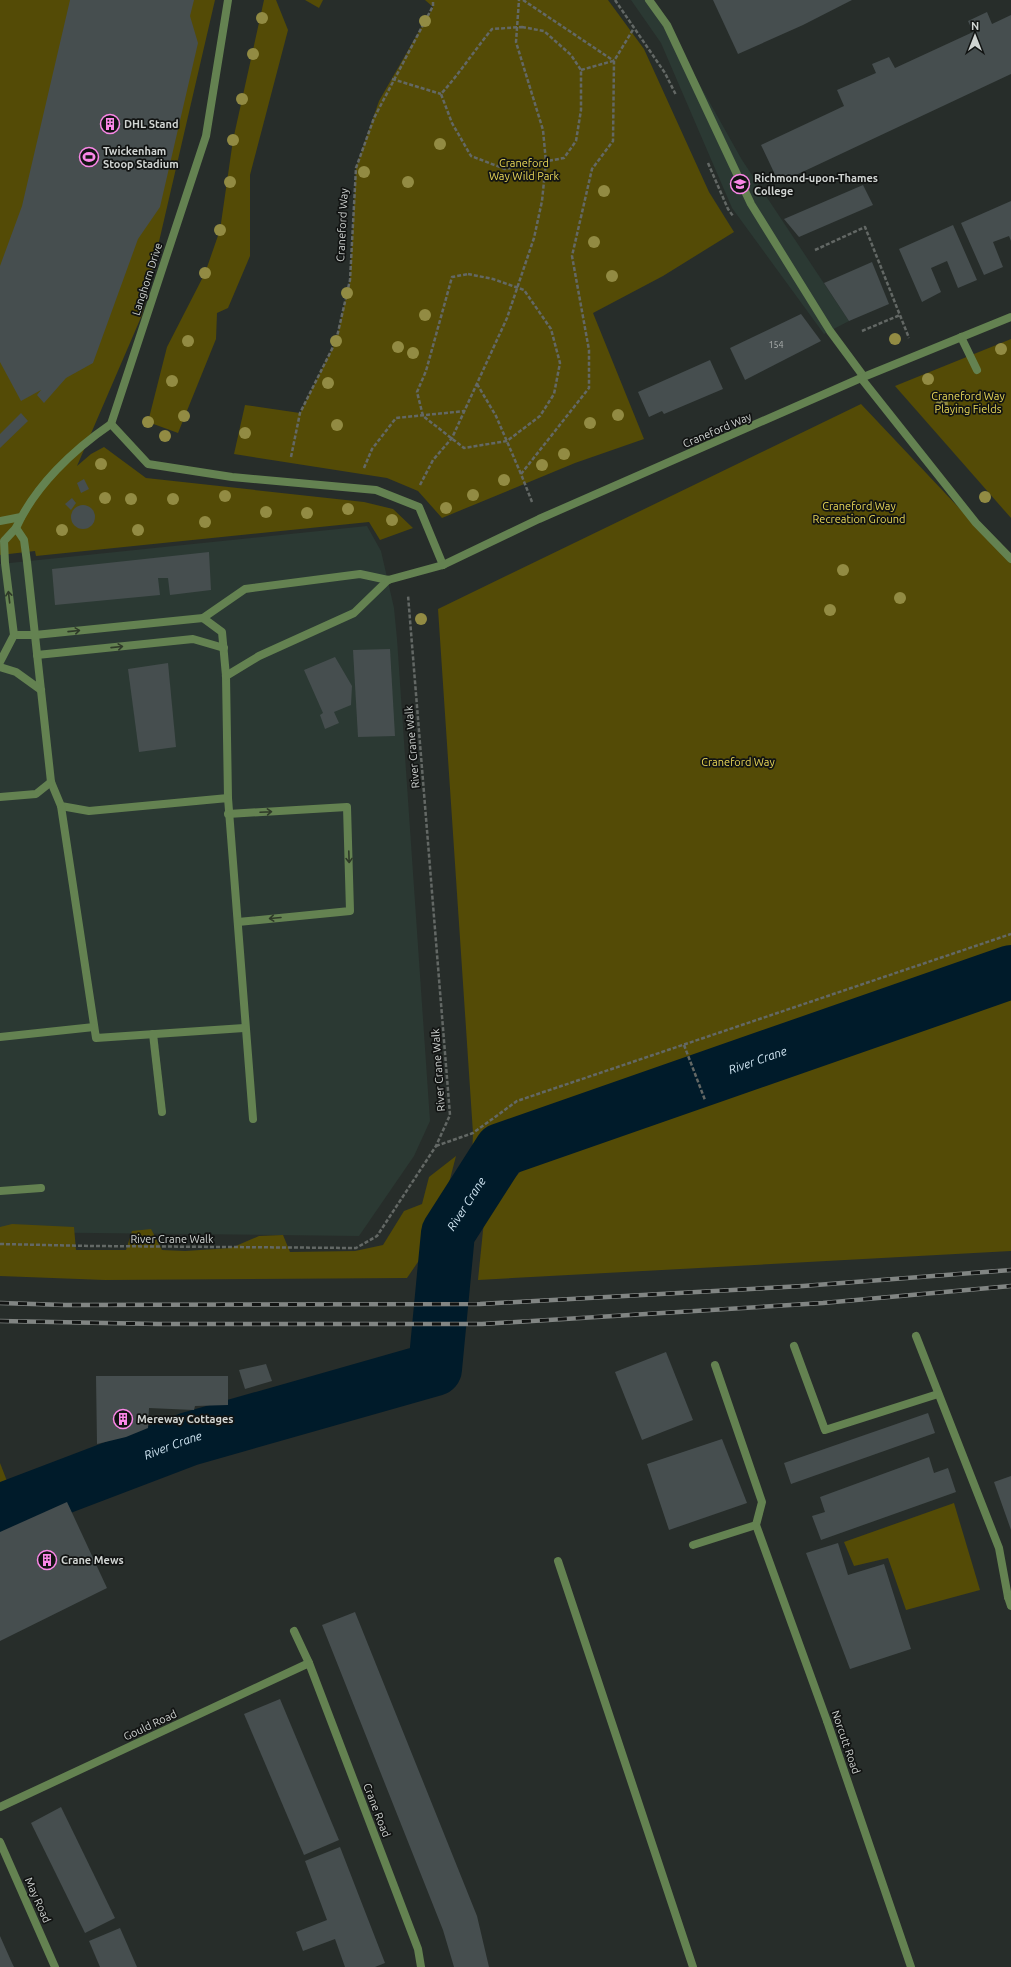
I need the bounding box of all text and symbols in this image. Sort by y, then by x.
north arrow [955,16,995,56]
text: N [971,20,979,32]
building icon: DHL Stand [99,113,121,135]
place label: DHL Stand [124,118,178,130]
place label: Twickenham Stoop Stadium [103,145,179,170]
sports icon: Twickenham Stoop Stadium [78,146,100,168]
park label: Craneford Way Wild Park [489,157,560,182]
place label: Richmond-upon-Thames College [754,172,878,197]
school or university icon: Richmond-upon-Thames College [729,173,751,195]
street label: Craneford Way [334,187,350,262]
street label: Langhorn Drive [130,241,164,317]
house number: 154 [768,340,784,350]
park label: Craneford Way Playing Fields [931,390,1005,415]
street label: Craneford Way [681,410,754,450]
park label: Craneford Way Recreation Ground [812,500,906,525]
one-way arrow [5,591,13,604]
one-way arrow [67,628,80,635]
one-way arrow [110,643,123,651]
street label: River Crane Walk [402,705,422,789]
park label: Craneford Way [701,756,775,768]
one-way arrow [259,808,272,815]
one-way arrow [345,850,352,863]
one-way arrow [269,915,282,922]
street label: River Crane Walk [429,1028,447,1112]
water label: River Crane [727,1044,788,1076]
water label: River Crane [444,1175,488,1233]
street label: River Crane Walk [130,1233,214,1245]
building icon: Mereway Cottages [112,1408,134,1430]
place label: Mereway Cottages [137,1413,234,1425]
water label: River Crane [142,1429,203,1462]
building icon: Crane Mews [36,1549,58,1571]
place label: Crane Mews [61,1554,124,1566]
street label: Gould Road [122,1707,178,1743]
street label: Norcutt Road [830,1709,862,1775]
street label: Crane Road [361,1781,393,1839]
street label: May Road [23,1875,53,1925]

